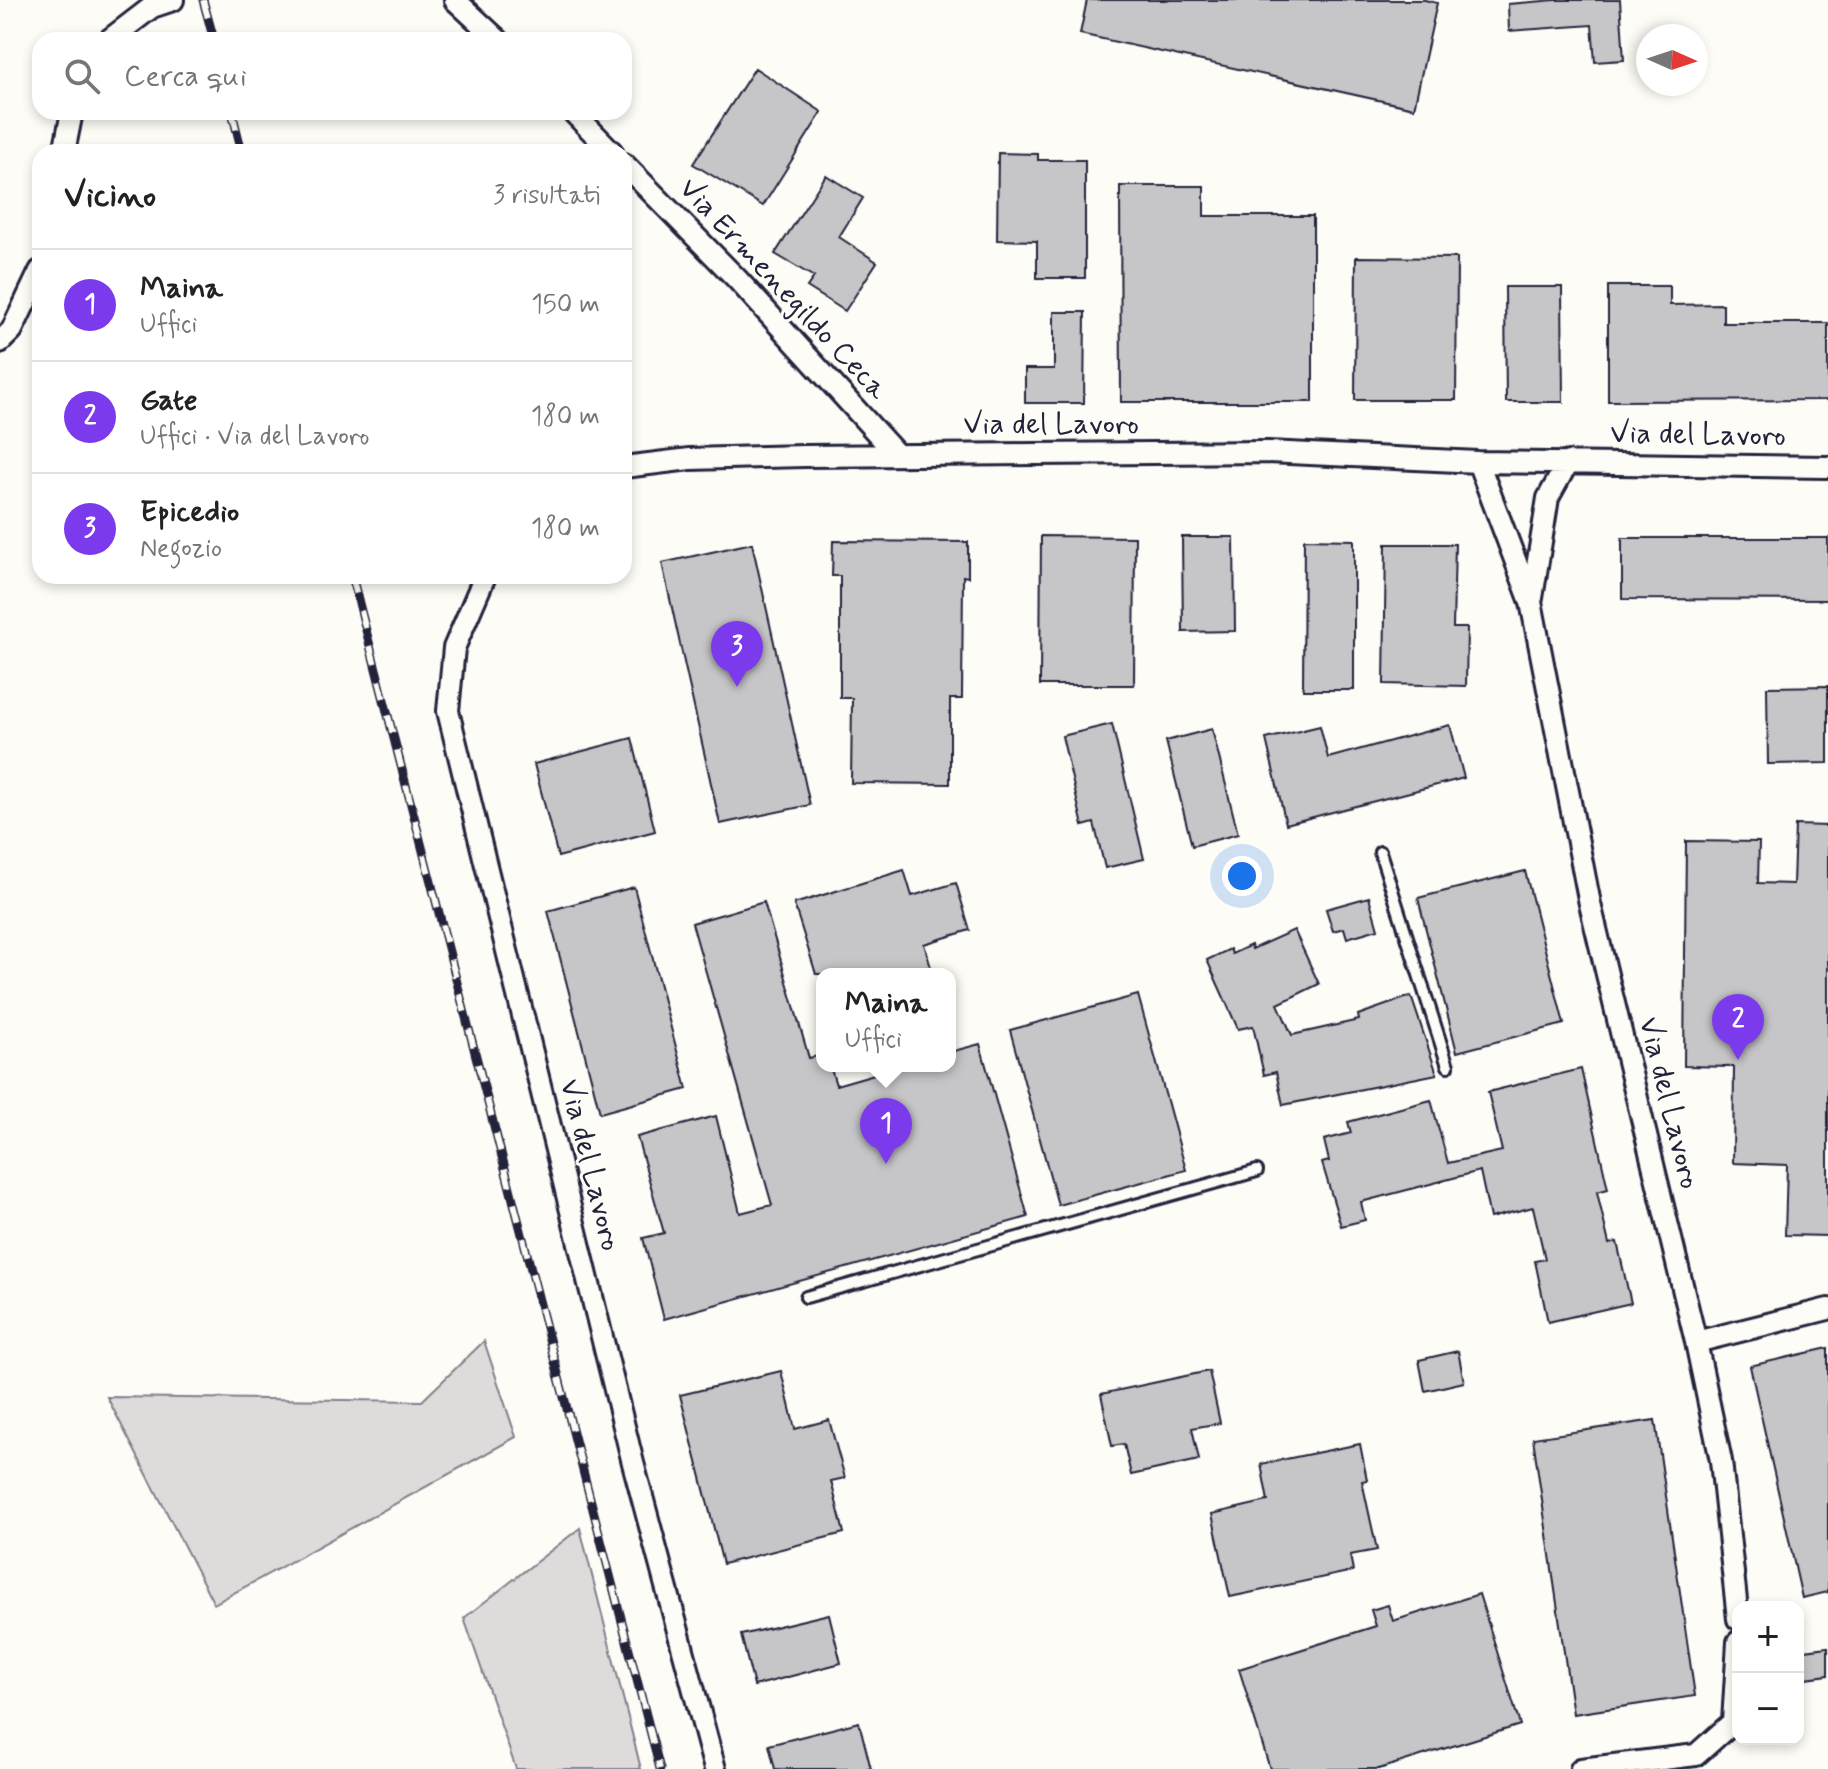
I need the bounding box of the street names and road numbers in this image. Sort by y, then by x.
street label: Via Ermenegildo Ceca [670,170,897,409]
street label: Via del Lavoro [963,405,1139,444]
street label: Via del Lavoro [1610,414,1786,456]
street label: Via del Lavoro [1629,1013,1709,1193]
street label: Via del Lavoro [550,1075,630,1255]

